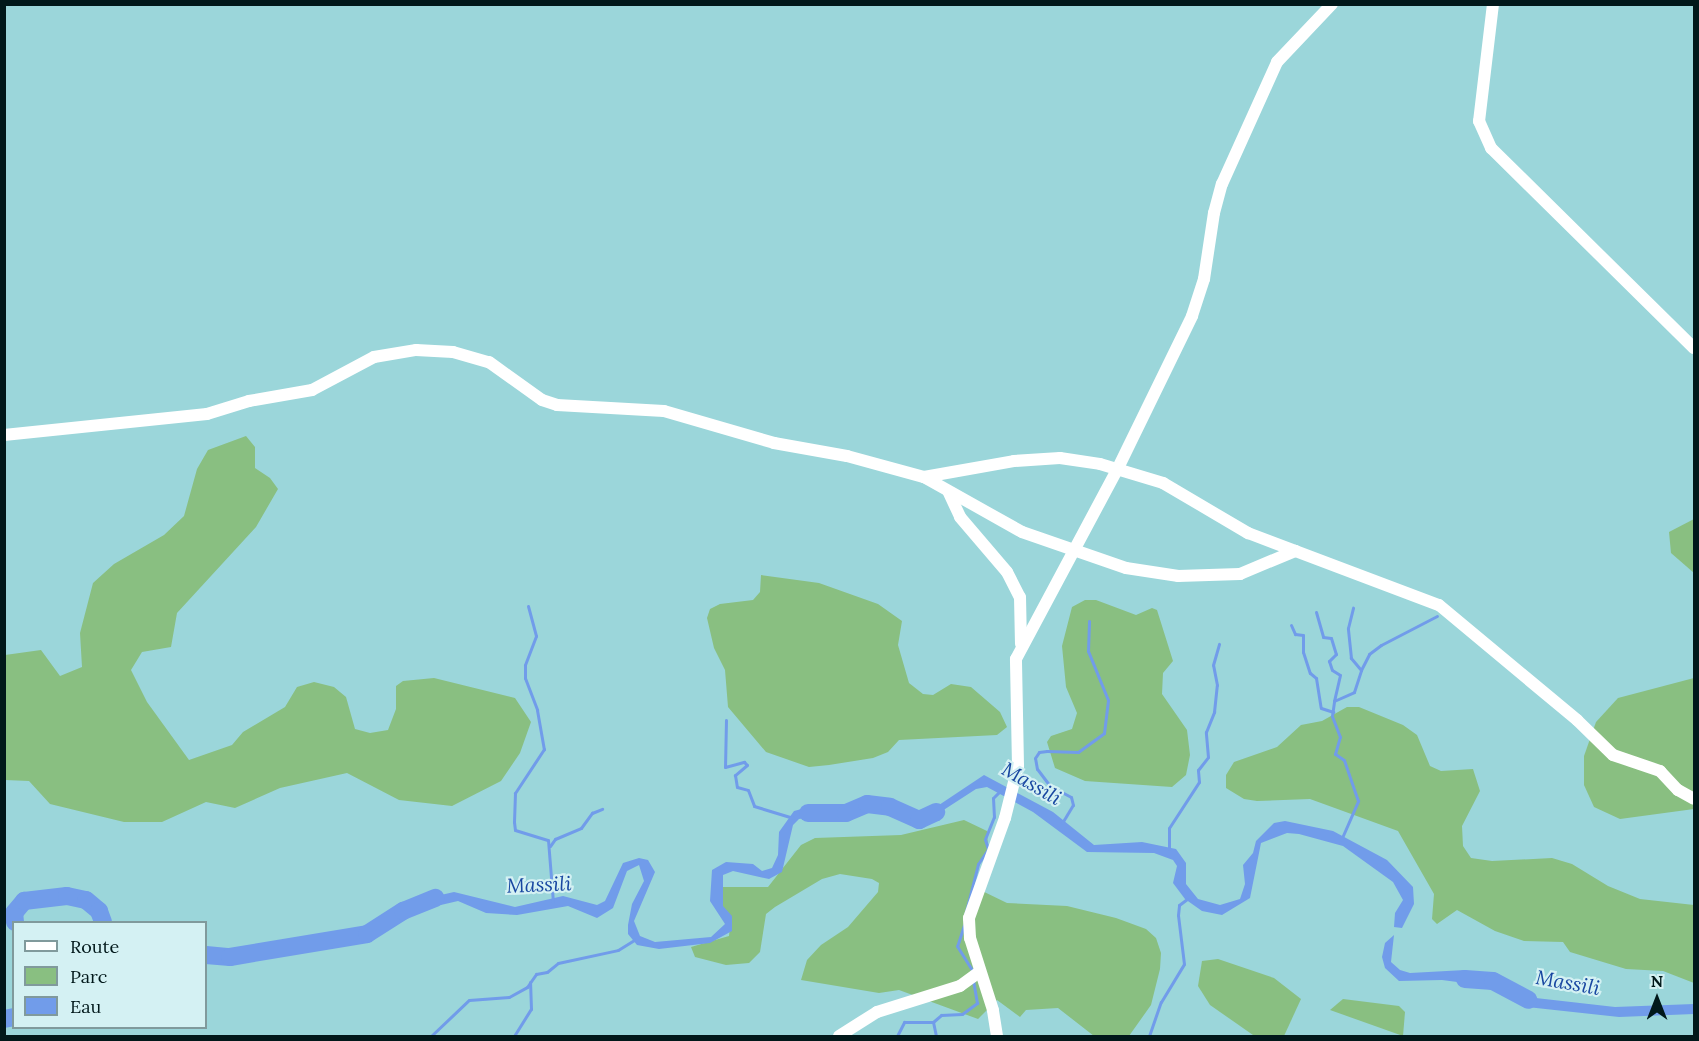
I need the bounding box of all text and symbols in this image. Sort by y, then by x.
water label: Massili [998,756,1066,810]
water label: Massili [506,871,572,897]
legend [12,921,207,1029]
text: Route [70,935,119,958]
text: Parc [70,965,107,988]
water label: Massili [1534,965,1602,999]
north arrow [1627,969,1687,1029]
text: N [1651,971,1663,991]
text: Eau [70,995,101,1018]

